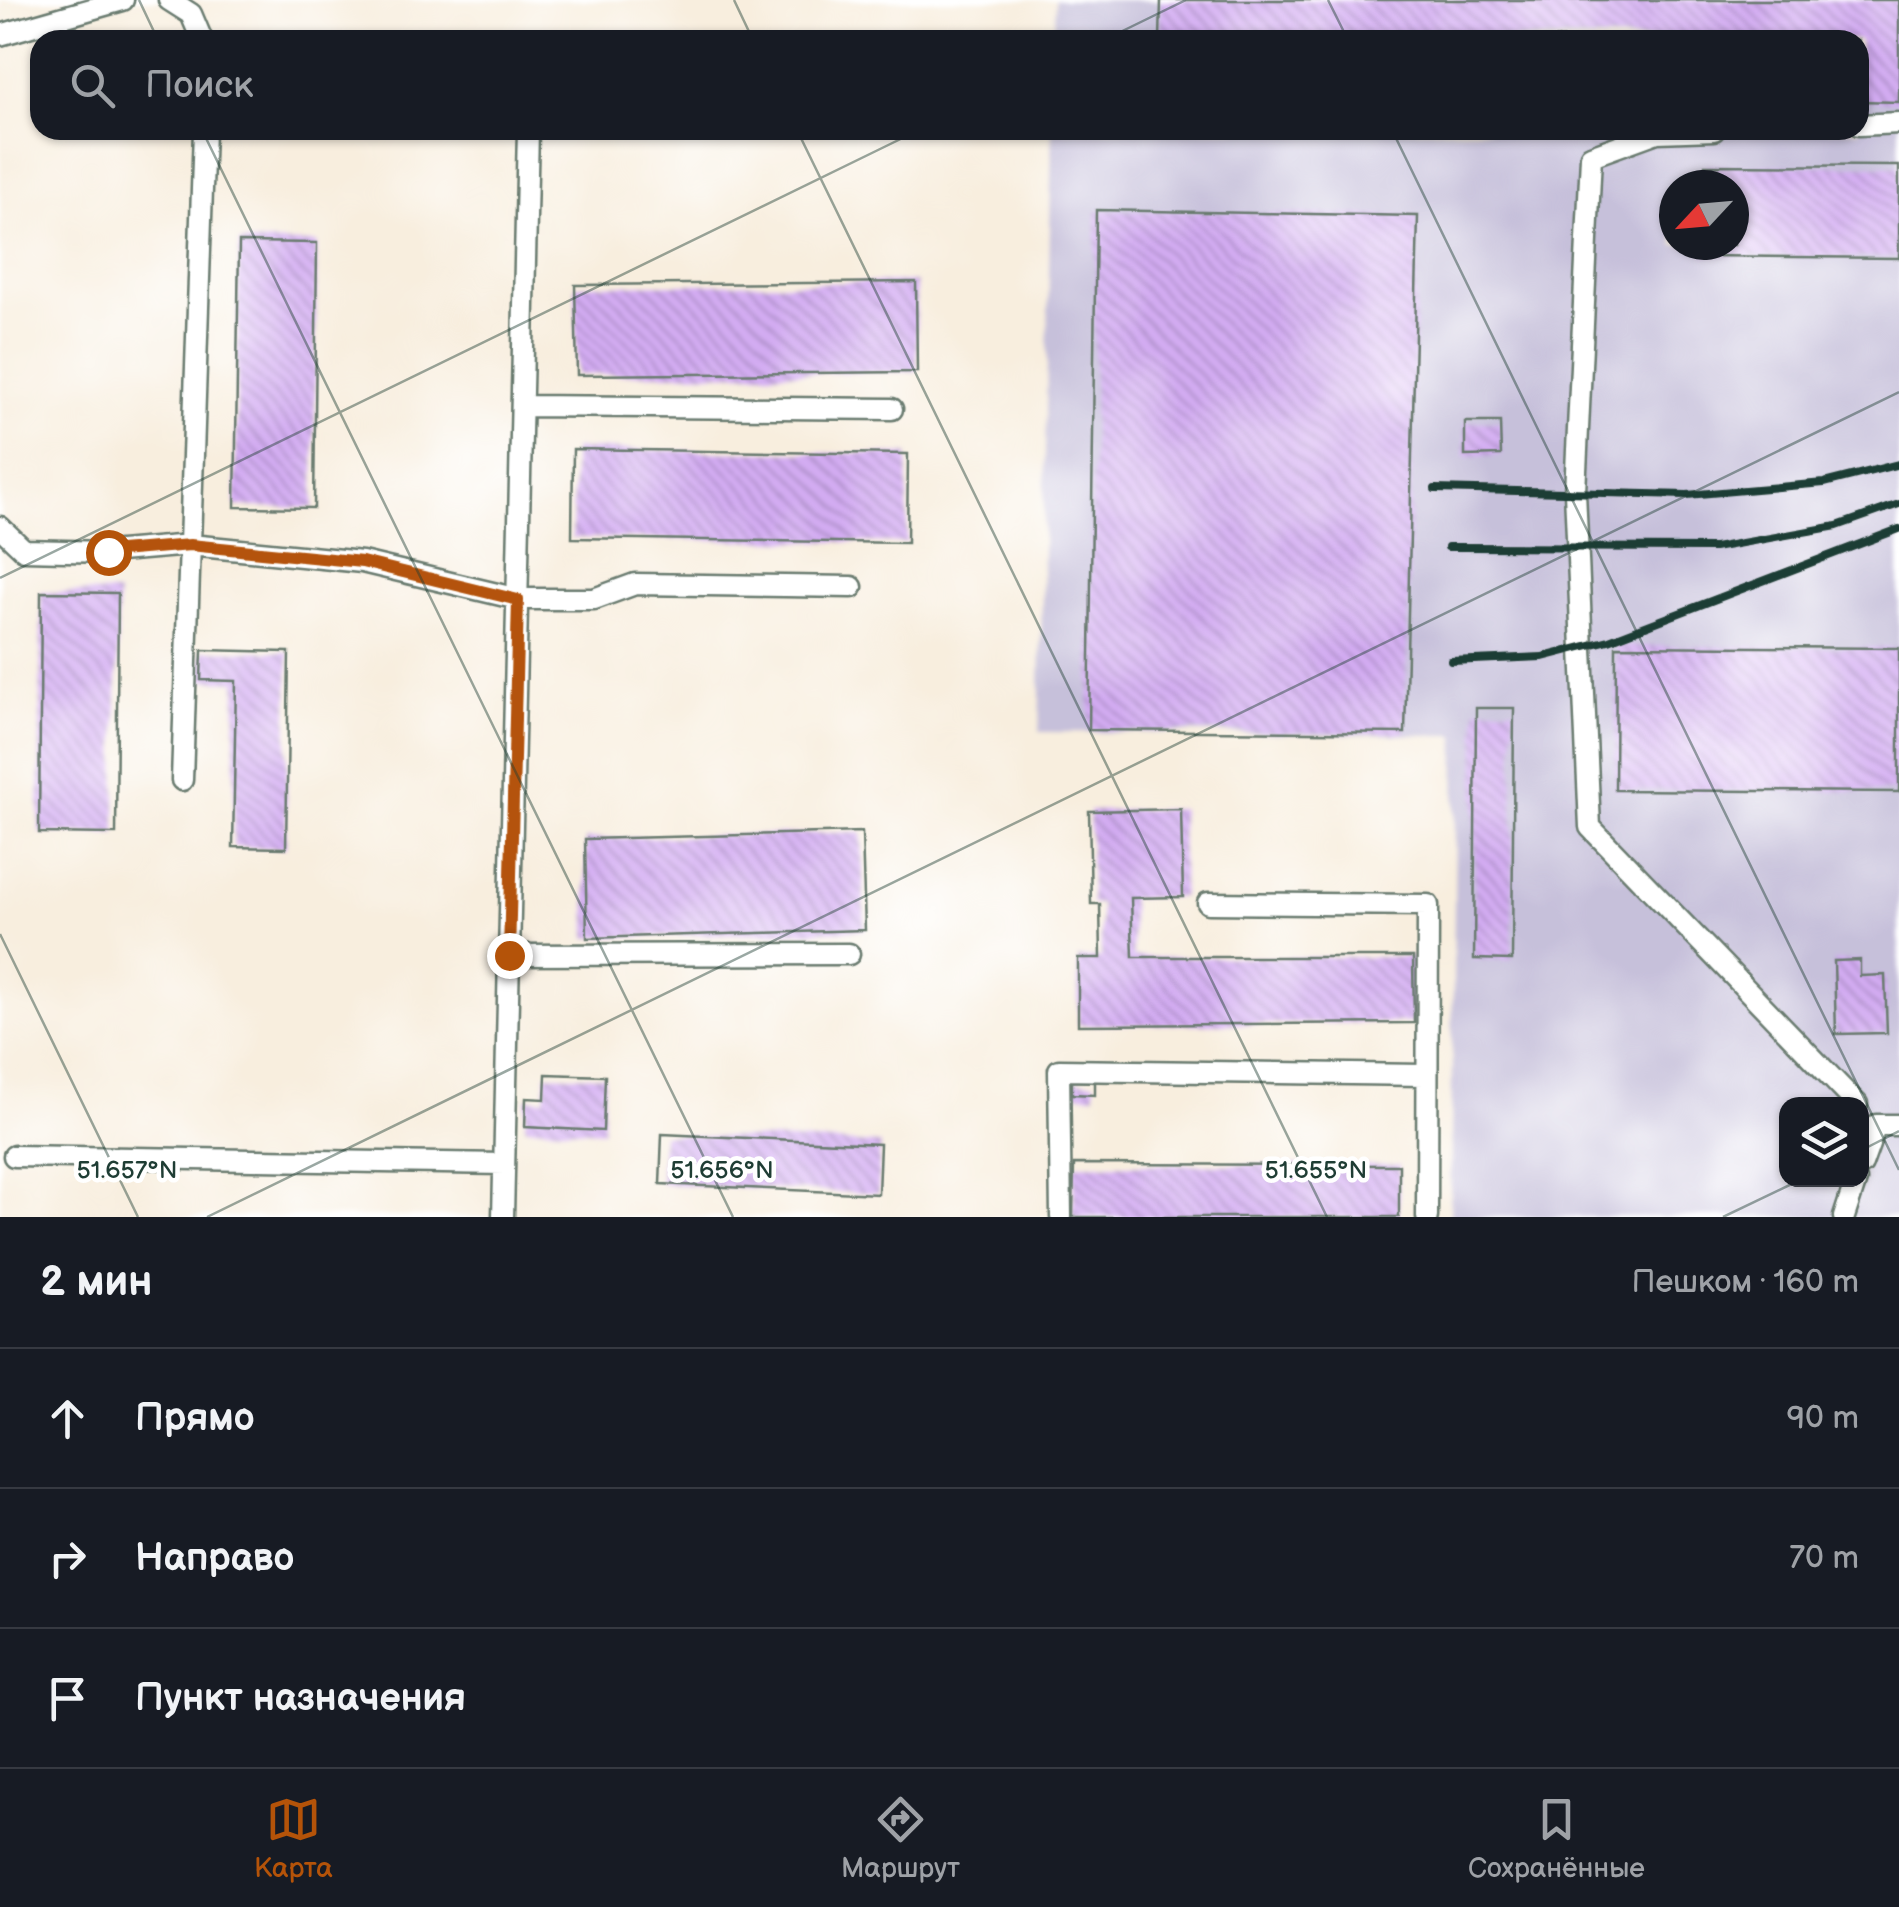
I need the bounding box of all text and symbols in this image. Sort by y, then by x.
search box [30,30,1869,140]
icon: search [65,58,120,113]
text: Поиск [145,63,253,108]
north arrow [1659,170,1749,260]
route start [86,530,132,576]
route end [487,933,533,979]
map controls [1779,1097,1869,1187]
button: layers [1779,1097,1869,1187]
text: 51.657°N [76,1155,178,1186]
text: 51.656°N [670,1155,774,1186]
text: 51.655°N [1265,1155,1367,1186]
text: 2 мин [40,1257,152,1308]
text: Пешком · 160 m [1632,1263,1859,1302]
icon: ahead [40,1391,95,1446]
text: Прямо [135,1396,254,1441]
text: 90 m [1787,1399,1859,1438]
icon: right [40,1531,95,1586]
text: Направо [135,1536,294,1581]
text: 70 m [1789,1539,1859,1578]
icon: arrive [40,1671,95,1726]
text: Пункт назначения [135,1676,466,1721]
tab: Карта [254,1792,333,1885]
tab: Маршрут [841,1792,960,1885]
tab: Сохранённые [1468,1792,1645,1885]

